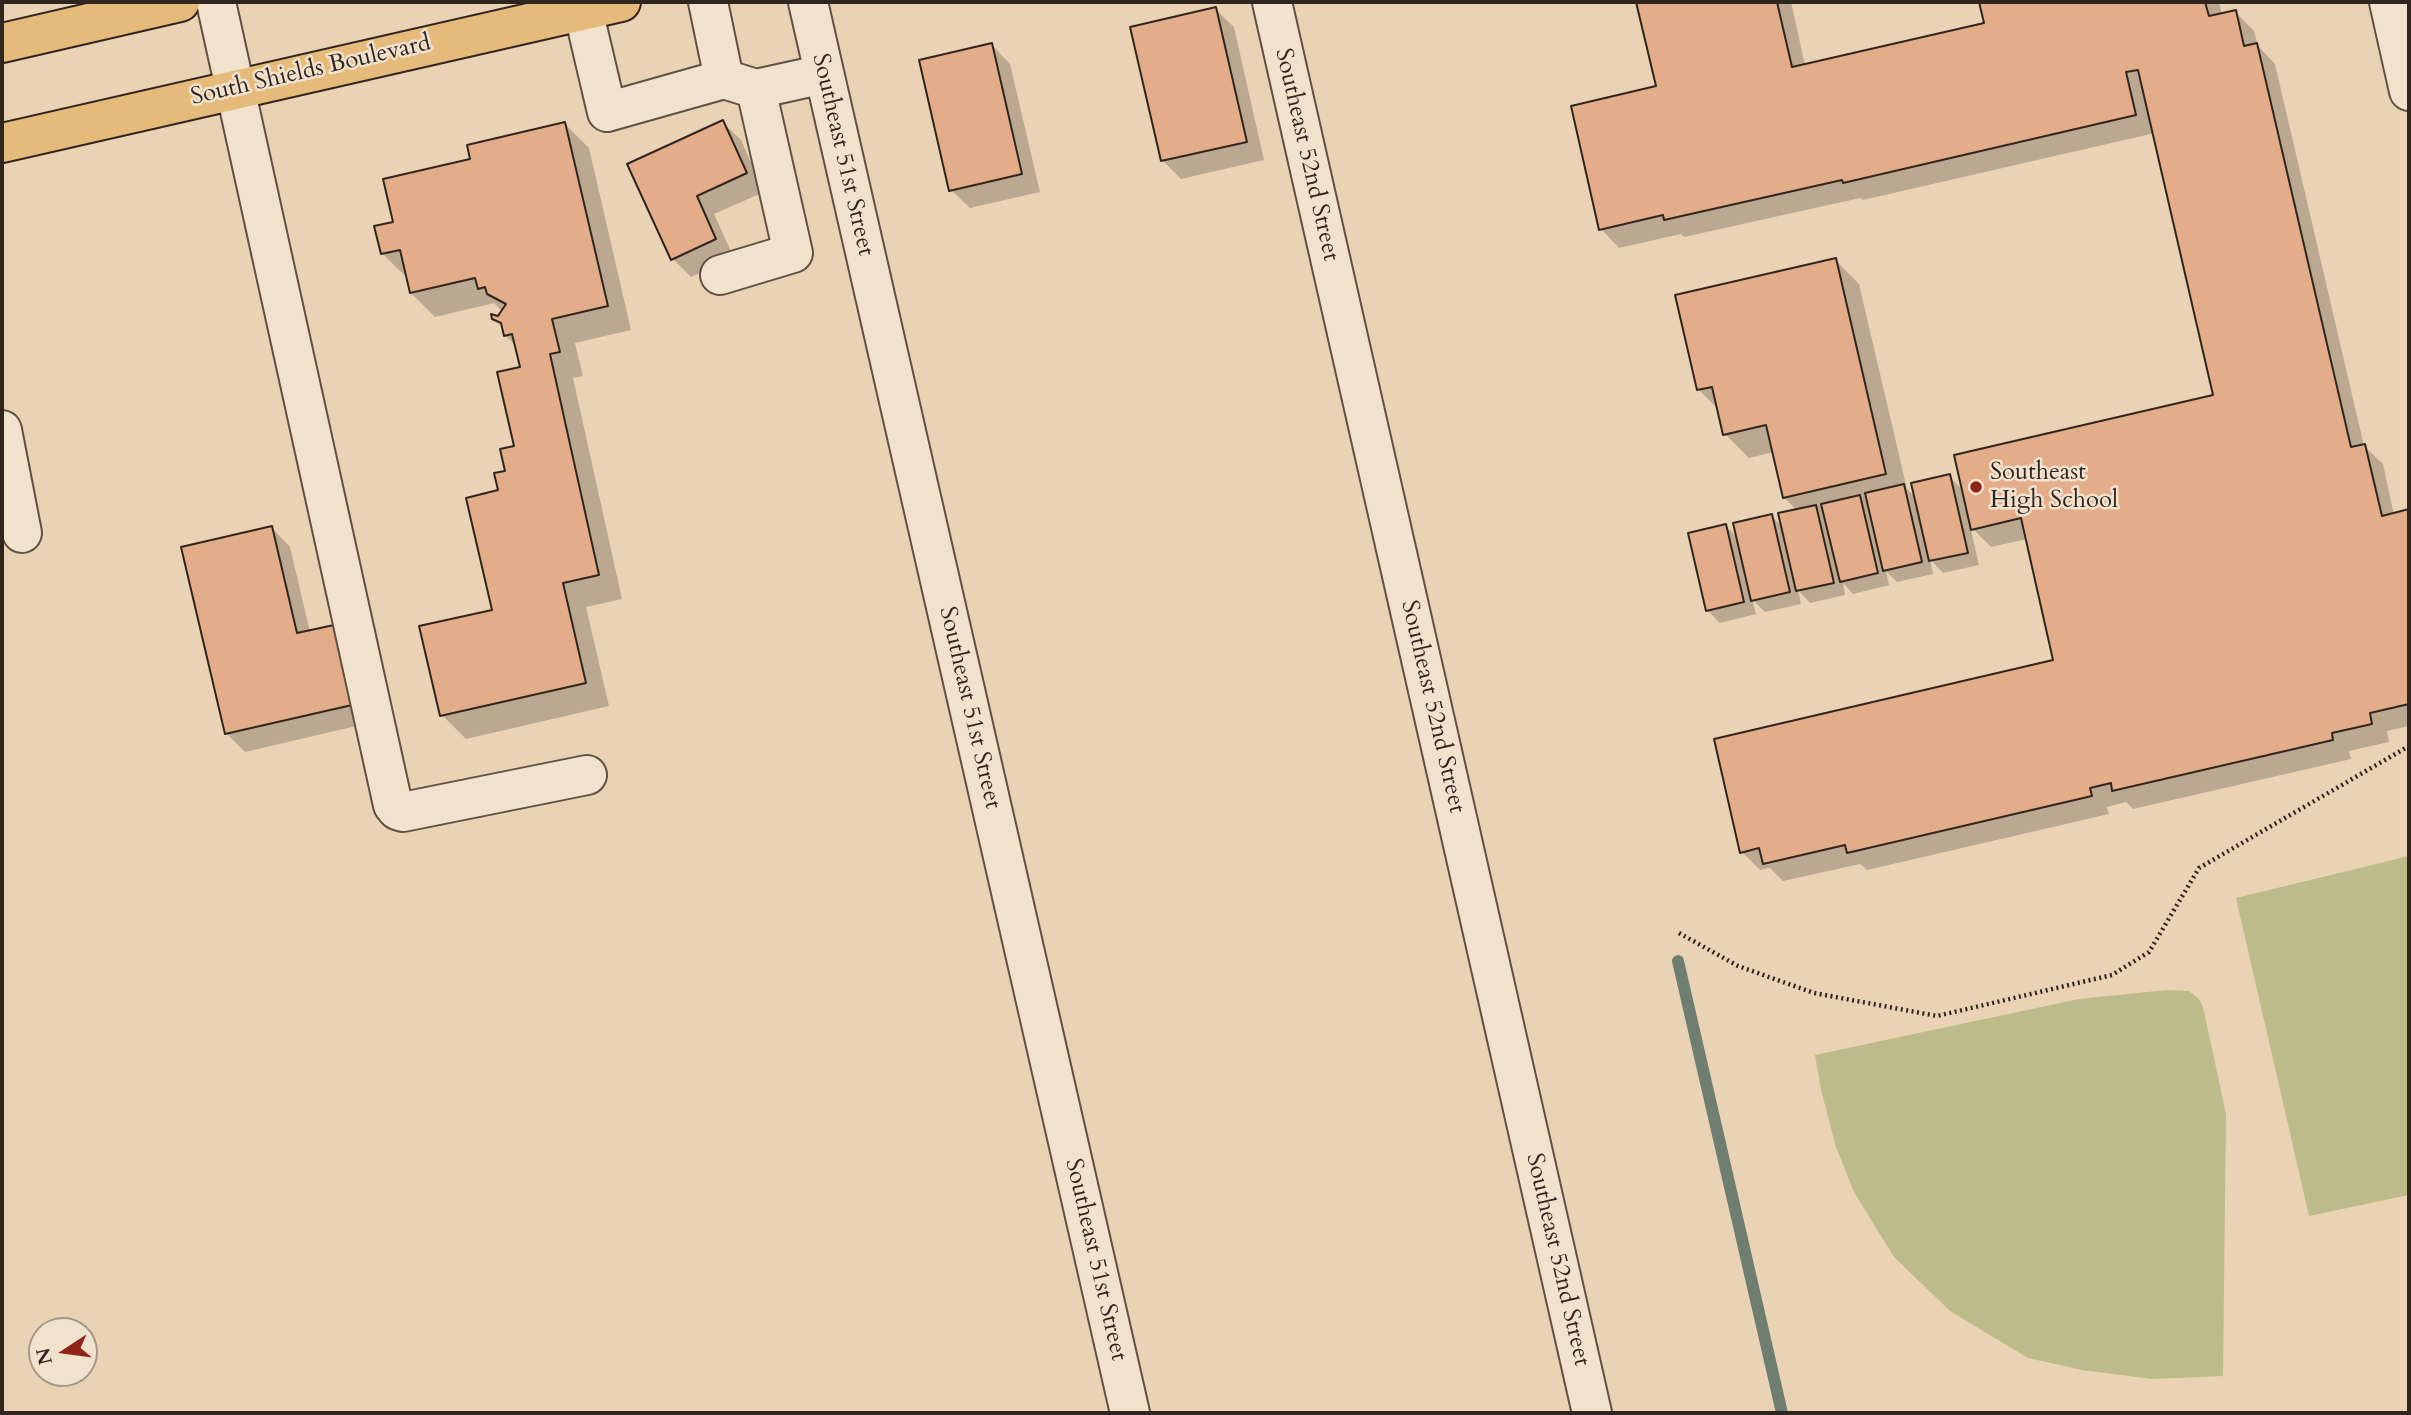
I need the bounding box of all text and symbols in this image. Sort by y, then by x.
street label: South Shields Boulevard [188,29,434,113]
street label: Southeast 52nd Street [1268,46,1344,264]
street label: Southeast 51st Street [805,51,879,259]
place label: Southeast High School [1990,459,2118,515]
marker: Southeast High School [1968,479,1984,495]
street label: Southeast 52nd Street [1394,598,1470,816]
street label: Southeast 51st Street [932,604,1006,812]
street label: Southeast 52nd Street [1519,1151,1595,1369]
street label: Southeast 51st Street [1058,1156,1132,1364]
north arrow [28,1317,98,1387]
text: N [30,1345,59,1367]

